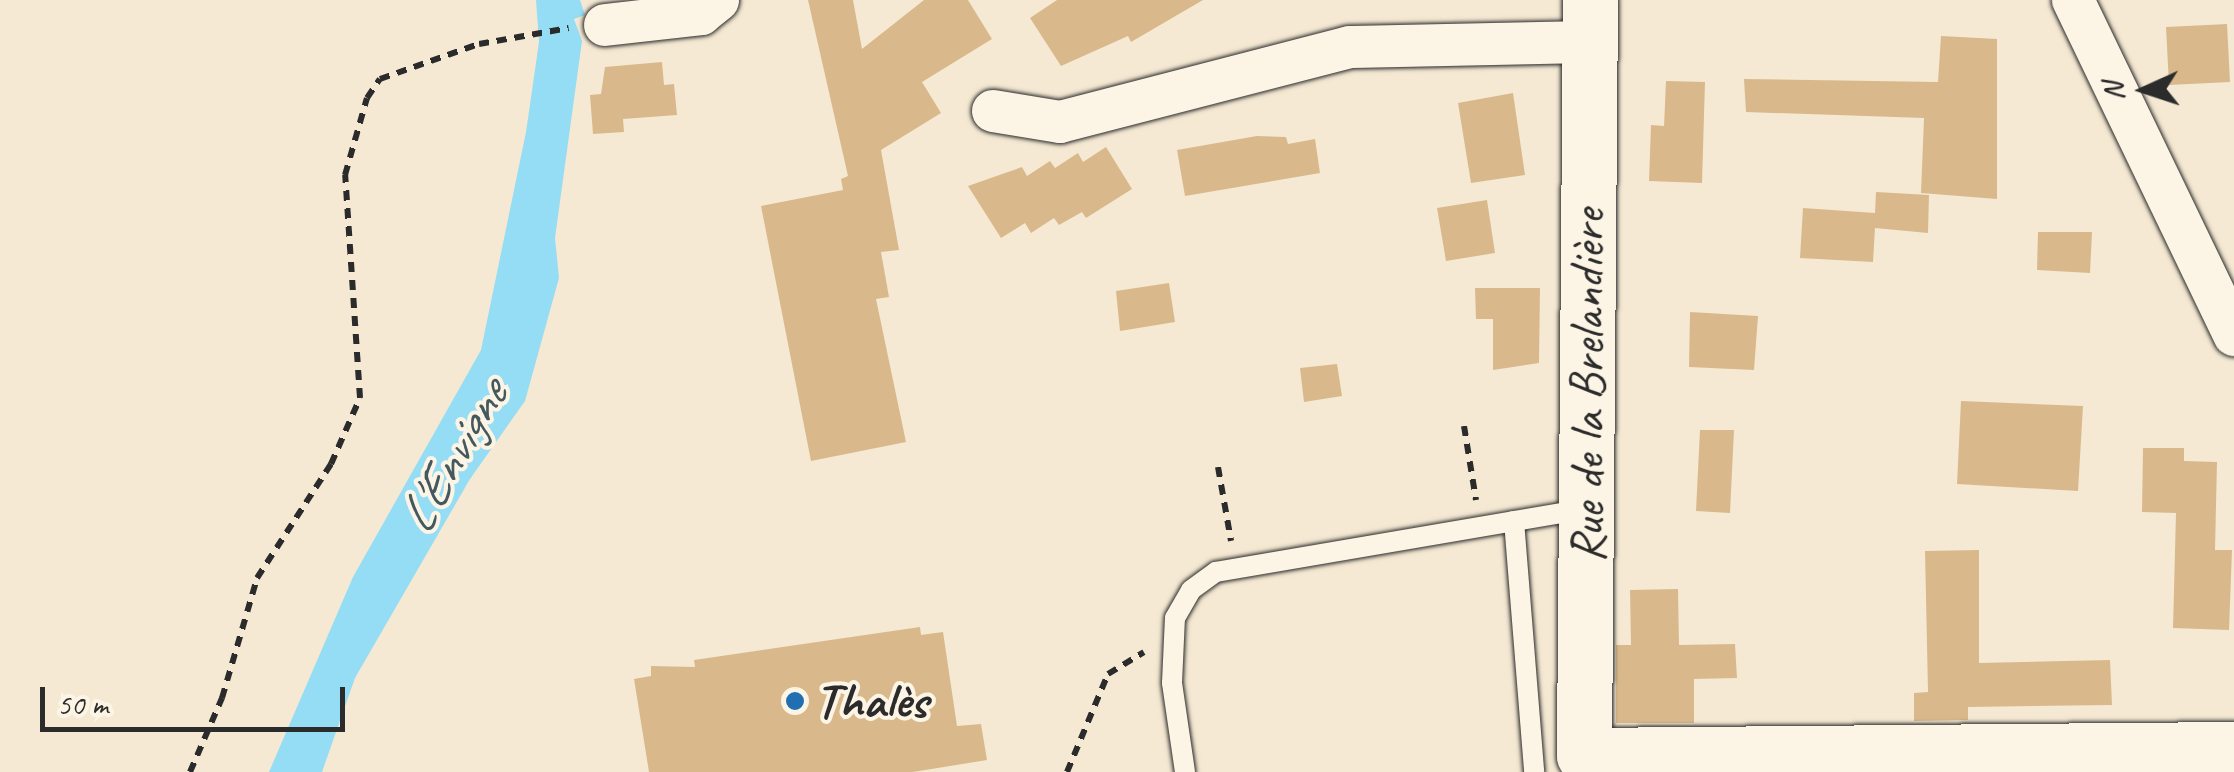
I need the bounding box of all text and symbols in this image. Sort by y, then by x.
north arrow [2094,40,2194,140]
text: N [2096,82,2131,101]
street label: Rue de la Brelandière [1557,209,1617,563]
water label: L'Envigne [385,370,521,544]
scale bar [45,667,350,729]
place label: Thalès [815,671,927,731]
text: 50 m [57,685,108,723]
marker: Thalès [784,690,806,712]

